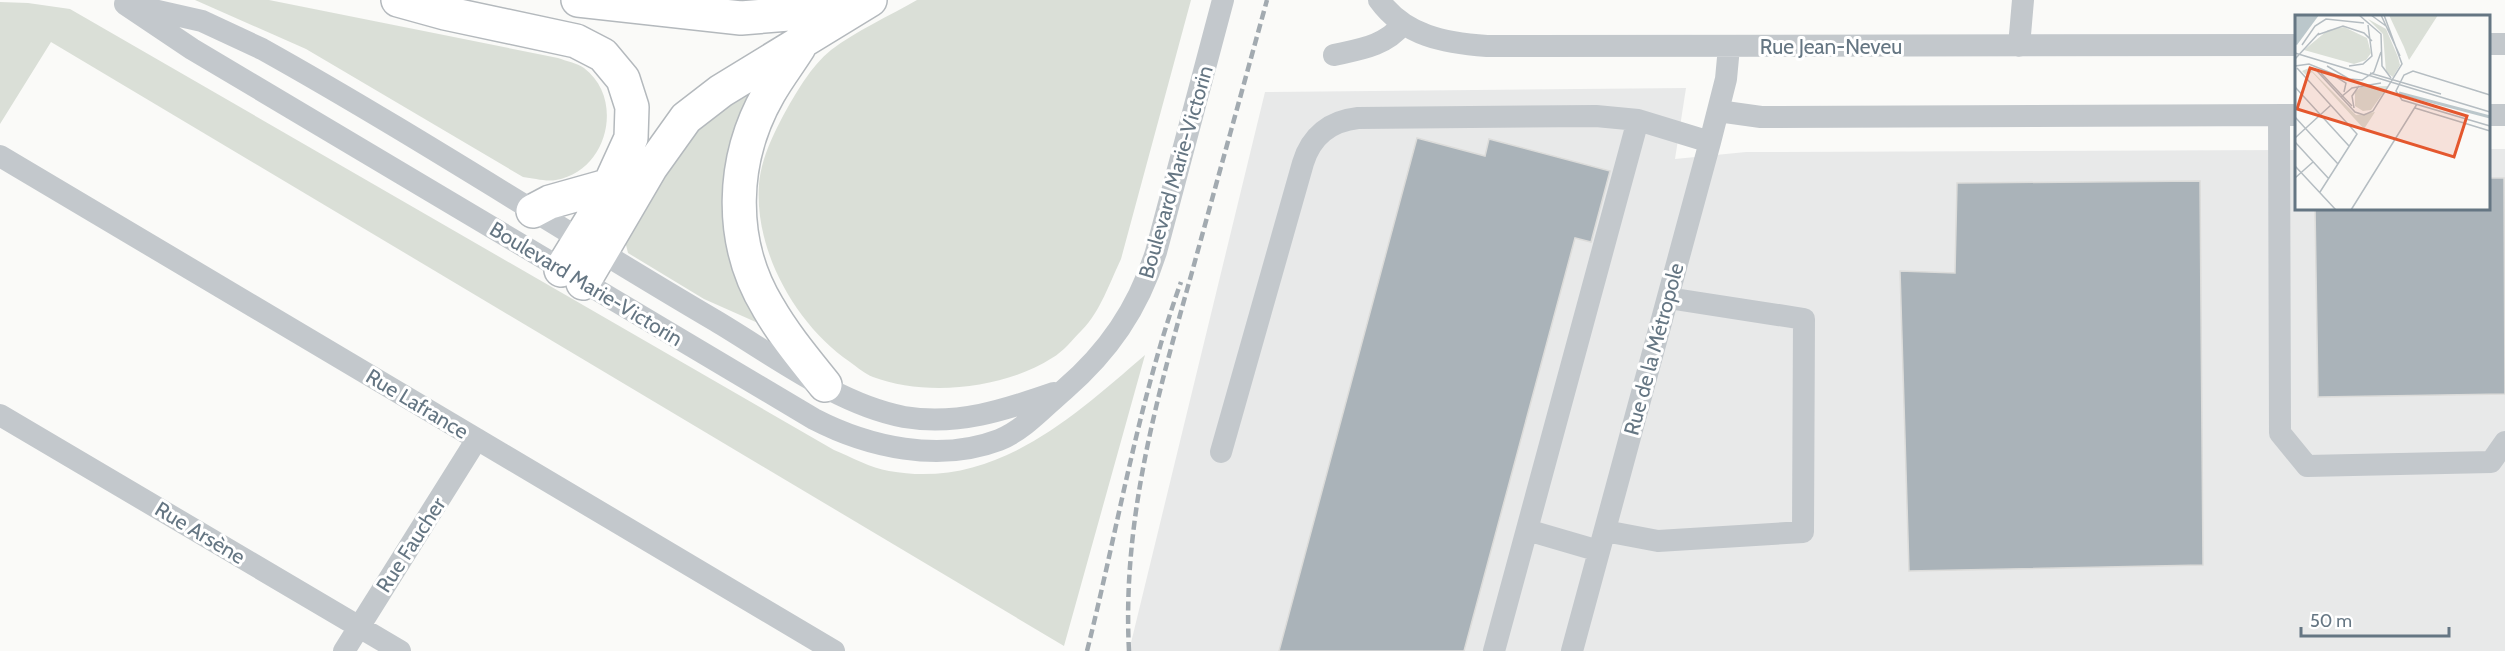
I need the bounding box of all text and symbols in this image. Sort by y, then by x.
inset map [2295,15,2490,210]
street label: Rue Jean-Neveu [1760,34,1902,59]
street label: Boulevard Marie-Victorin [1133,63,1218,281]
street label: Boulevard Marie-Victorin [485,216,687,351]
street label: Rue de la Métropole [1619,260,1689,438]
street label: Rue Lafrance [362,363,473,444]
street label: Rue Faucher [371,492,451,597]
street label: Rue Arsène [151,496,250,569]
scale bar [2301,600,2450,638]
text: 50 m [2310,610,2352,632]

